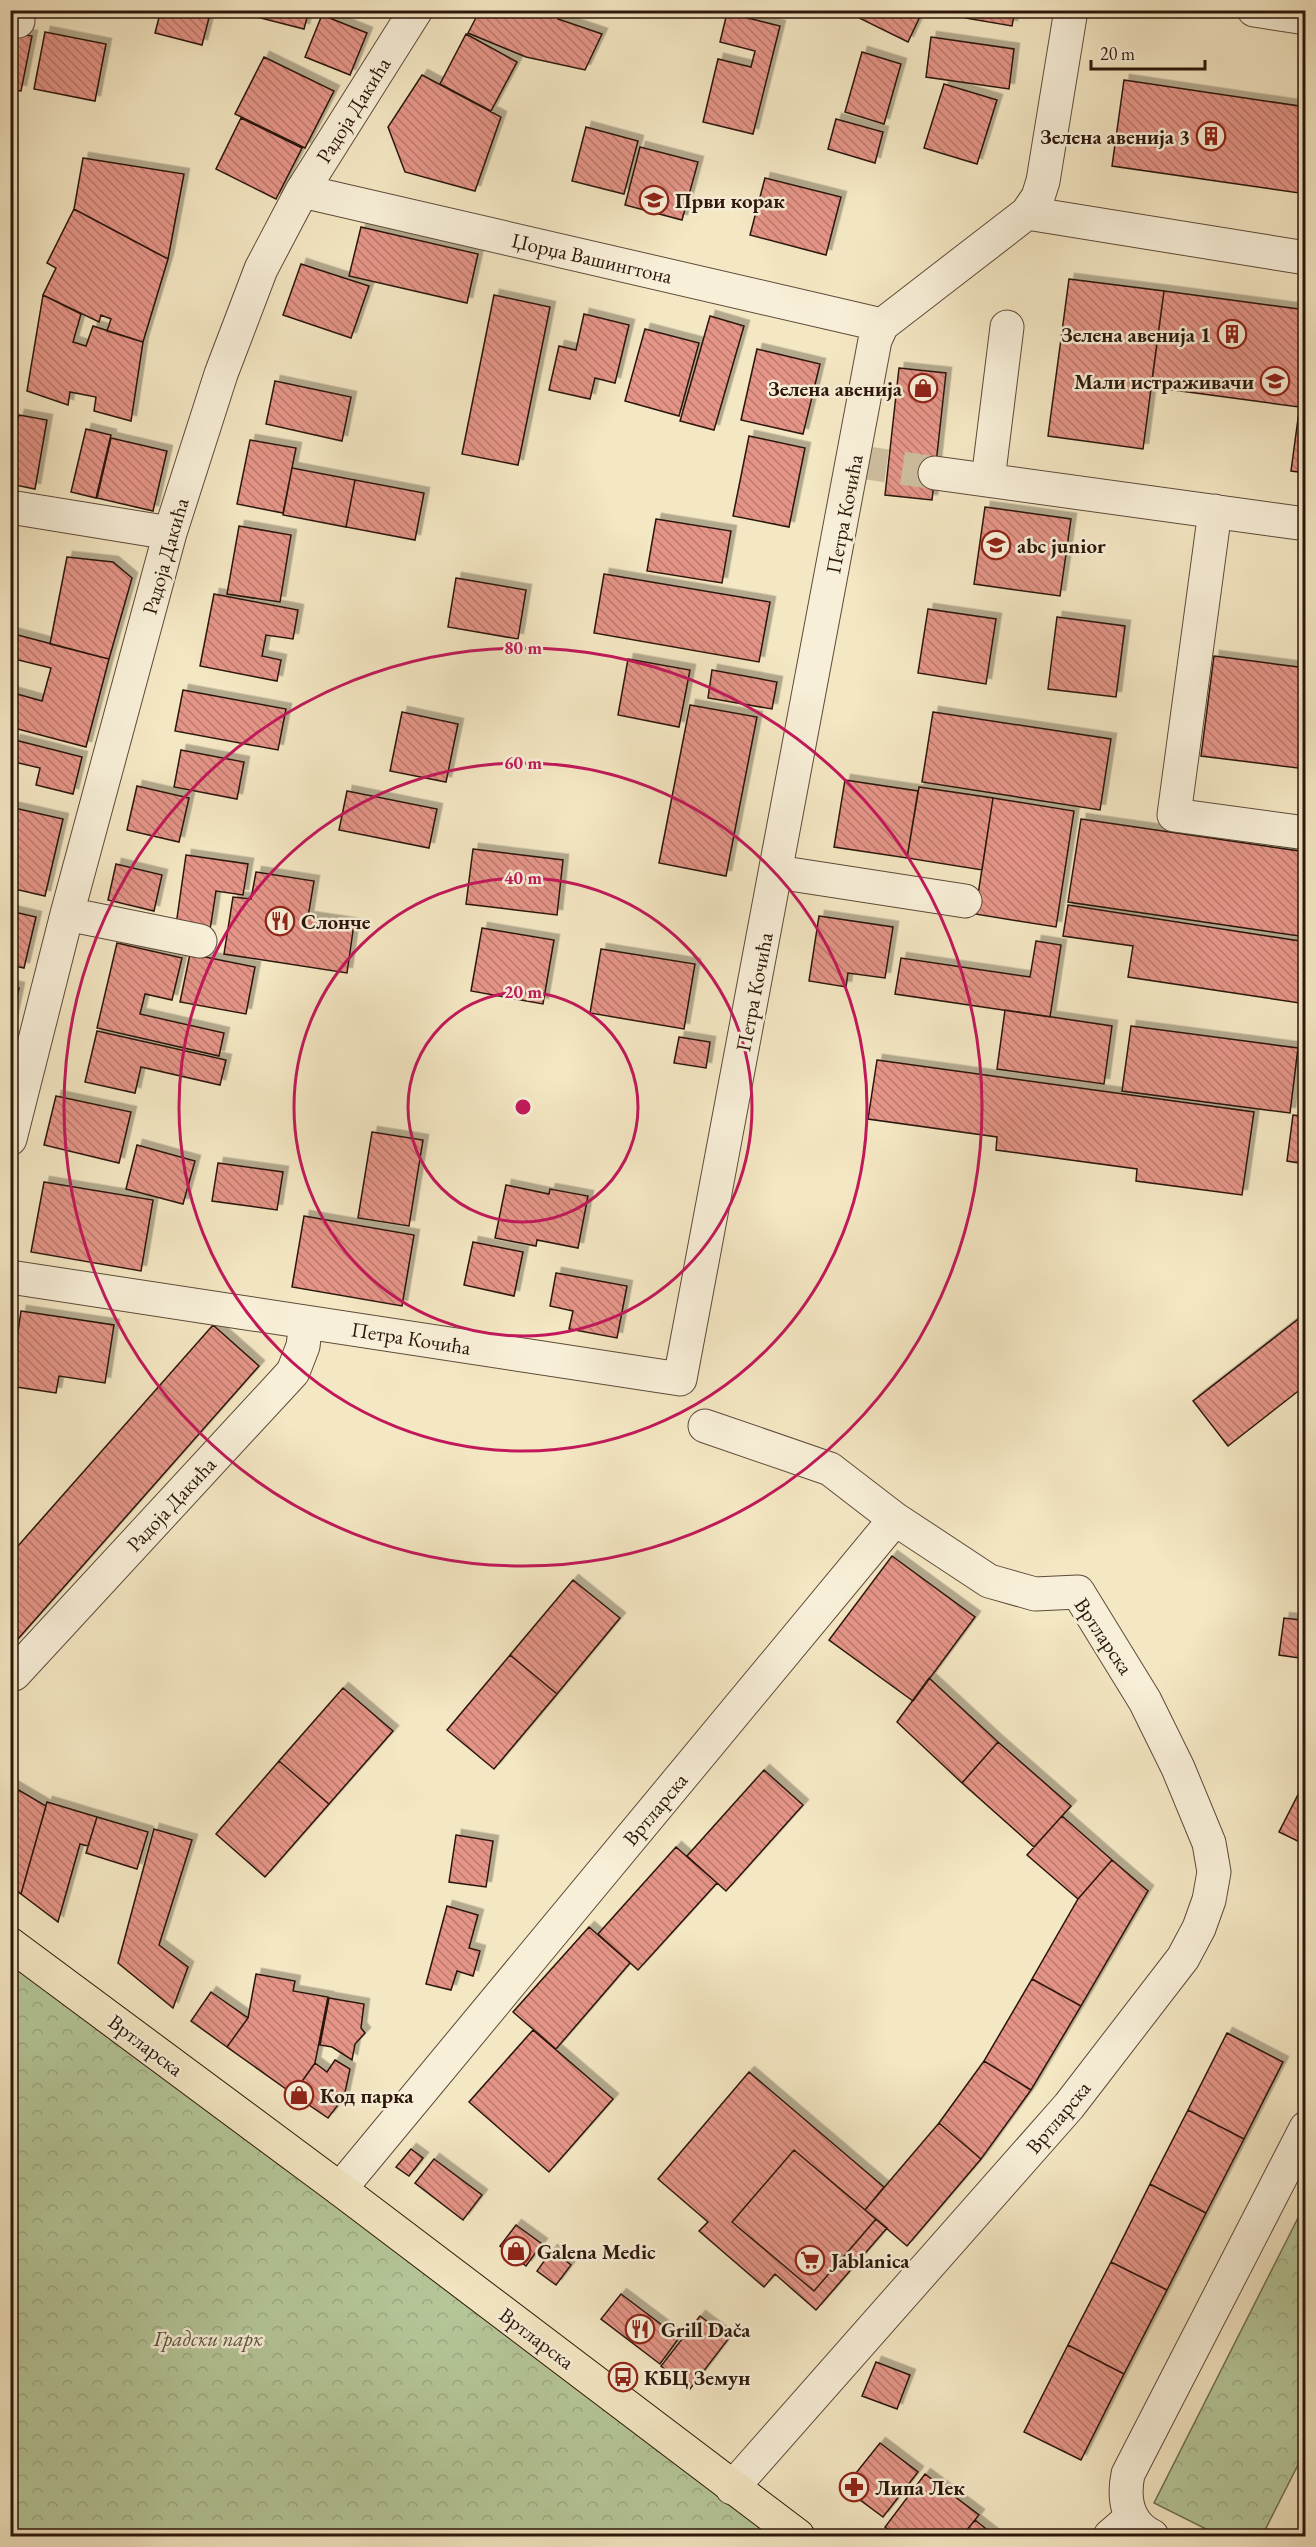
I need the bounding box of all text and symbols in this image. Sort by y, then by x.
scale bar [1091,33,1205,71]
text: 20 m [1100,42,1135,65]
street label: Радоја Дакића [310,52,397,168]
building icon: Зелена авенија 3 [1195,120,1227,152]
place label: Зелена авенија 3 [1040,123,1190,150]
school or university icon: Први корак [638,184,670,216]
place label: Први корак [675,187,785,214]
street label: Џорџа Вашингтона [509,226,676,290]
building icon: Зелена авенија 1 [1216,318,1248,350]
place label: Зелена авенија 1 [1061,321,1211,348]
school or university icon: Мали истраживачи [1259,365,1291,397]
place label: Мали истраживачи [1074,368,1254,395]
shop icon: Зелена авенија [907,372,939,404]
place label: Зелена авенија [768,375,903,402]
street label: Петра Кочића [819,451,869,576]
street label: Радоја Дакића [136,494,195,617]
school or university icon: abc junior [980,529,1012,561]
place label: abc junior [1017,532,1106,559]
text: 80 m [504,636,542,659]
text: 60 m [504,751,542,774]
text: 40 m [504,866,542,889]
restaurant icon: Слонче [264,905,296,937]
place label: Слонче [301,908,371,935]
street label: Петра Кочића [729,929,779,1054]
text: 20 m [504,980,542,1003]
centre of rings [513,1097,533,1117]
street label: Петра Кочића [349,1315,473,1361]
street label: Радоја Дакића [120,1451,222,1557]
street label: Вртларска [1068,1592,1140,1680]
street label: Вртларска [617,1767,694,1851]
street label: Вртларска [103,2008,189,2082]
street label: Вртларска [1020,2075,1097,2159]
shop icon: Код парка [283,2079,315,2111]
place label: Код парка [320,2082,414,2109]
shop icon: Galena Medic [500,2235,532,2267]
place label: Galena Medic [537,2238,656,2265]
supermarket icon: Jablanica [794,2244,826,2276]
place label: Jablanica [829,2247,910,2274]
street label: Вртларска [494,2301,580,2375]
restaurant icon: Grill Dača [624,2313,656,2345]
place label: Grill Dača [661,2316,751,2343]
park label: Градски парк [152,2325,264,2352]
bus stop icon: КБЦ Земун [607,2361,639,2393]
place label: КБЦ Земун [644,2364,750,2391]
pharmacy icon: Липа Лек [838,2471,870,2503]
place label: Липа Лек [875,2474,965,2501]

